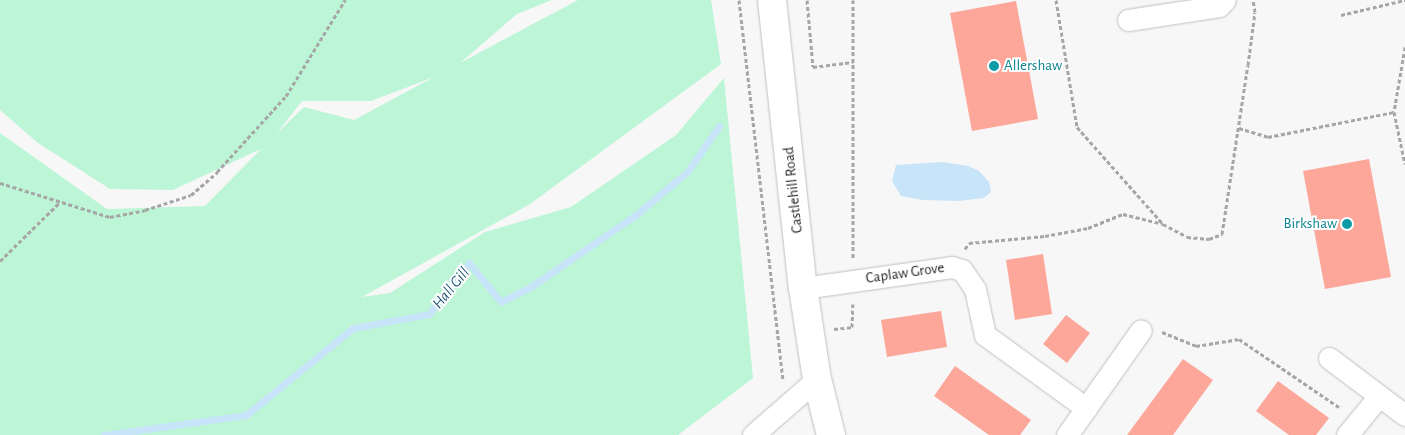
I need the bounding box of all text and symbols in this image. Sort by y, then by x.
place label: Allershaw [1004,57,1062,75]
marker: Allershaw [988,60,1000,72]
street label: Castlehill Road [780,146,806,234]
place label: Birkshaw [1283,215,1337,233]
marker: Birkshaw [1341,218,1353,230]
street label: Caplaw Grove [865,259,945,287]
water label: Hall Gill [428,263,474,313]

